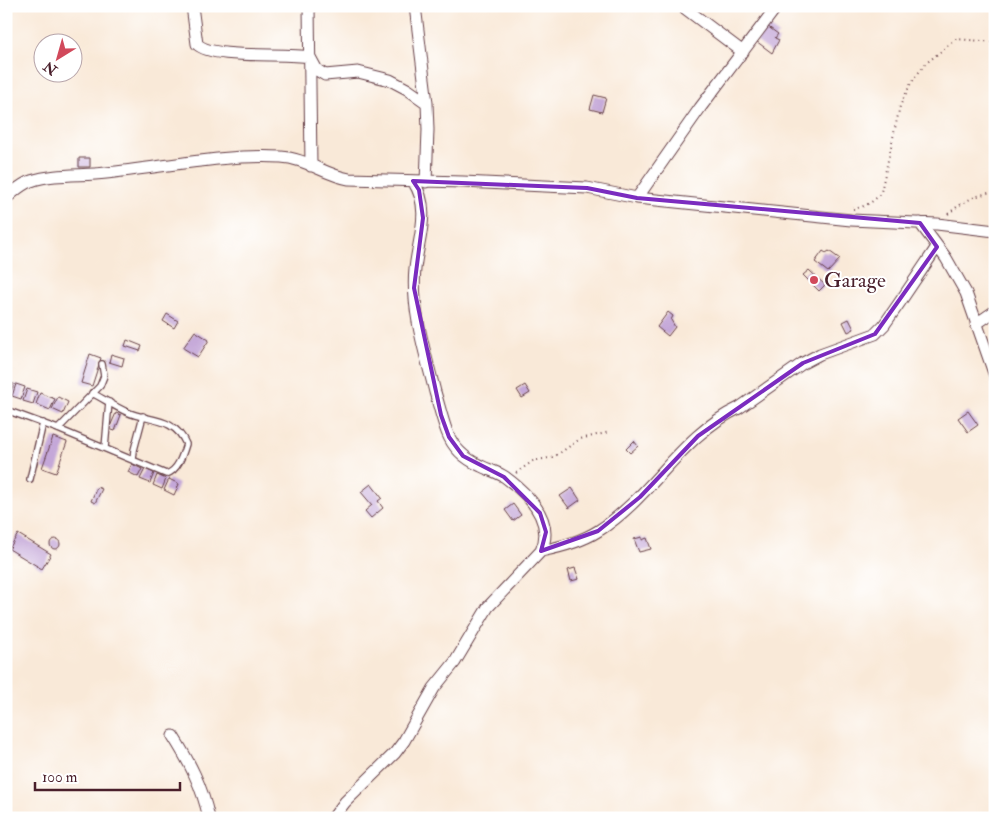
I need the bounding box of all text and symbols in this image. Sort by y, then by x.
north arrow [32,32,82,82]
text: N [40,57,61,79]
place label: Garage [824,267,886,294]
marker: Garage [808,274,820,286]
scale bar [35,759,180,791]
text: 100 m [42,768,78,787]

